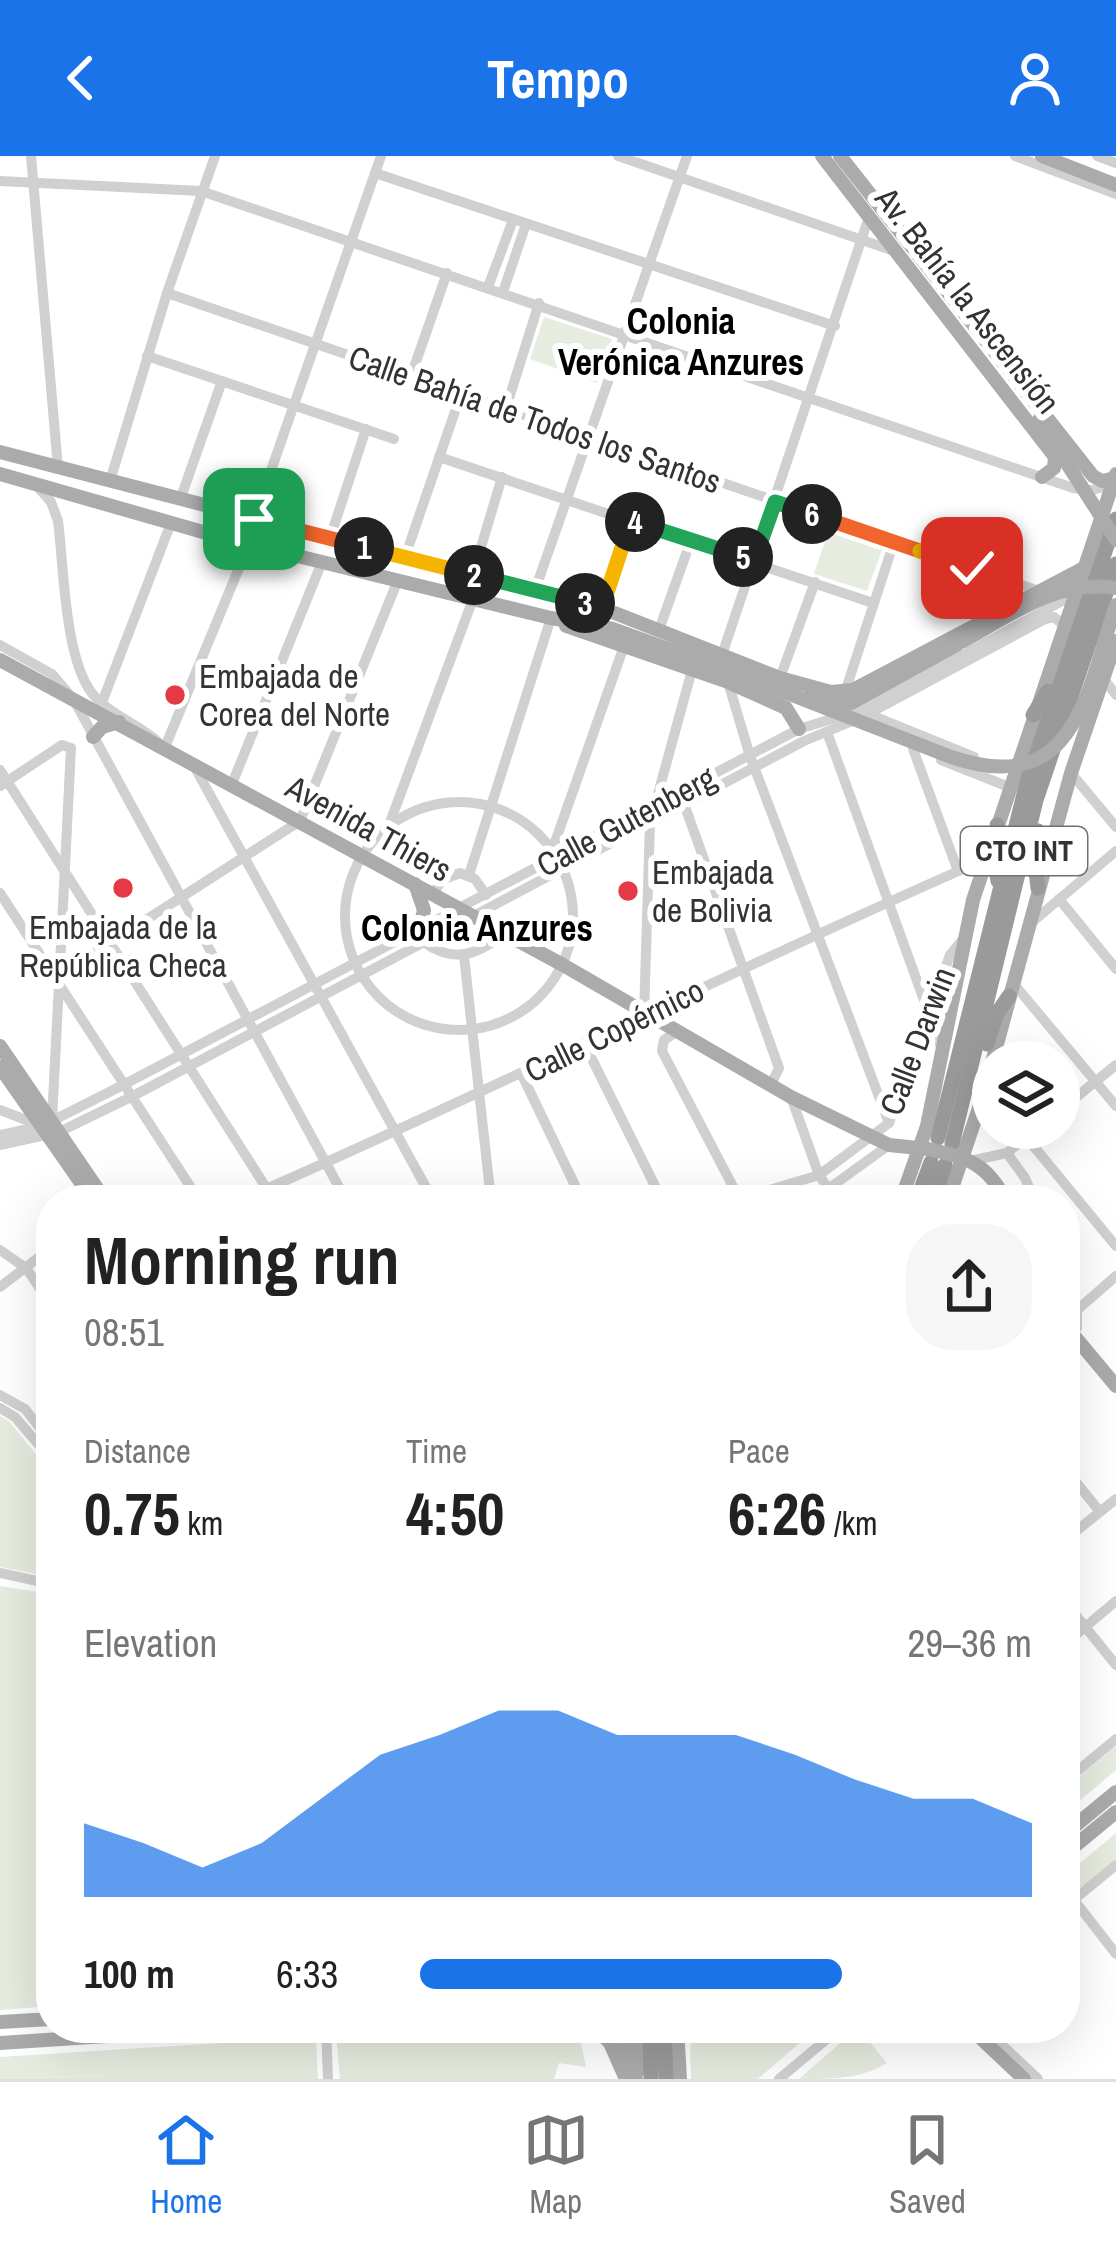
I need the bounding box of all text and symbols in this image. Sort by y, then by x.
text: Tempo [487,42,629,115]
icon: back [48,45,114,111]
icon: person [1002,45,1068,111]
street label: Av. Bahía la Ascensión [865,177,1070,422]
district label: Colonia Verónica Anzures [558,297,804,386]
street label: Calle Bahía de Todos los Santos [343,335,727,503]
pin [203,468,305,570]
pin: 6 [782,484,842,544]
icon: arrive [221,486,287,552]
pin: 4 [605,492,665,552]
text: 6 [804,492,820,536]
text: 4 [627,500,643,544]
pin: 1 [334,517,394,577]
pin [921,517,1023,619]
text: 1 [356,525,372,569]
pin: 5 [713,527,773,587]
text: 5 [735,535,751,579]
icon: check [939,535,1005,601]
pin: 2 [444,545,504,605]
text: 2 [466,553,482,597]
pin: 3 [555,573,615,633]
text: 3 [577,581,593,625]
place label: Embajada de Corea del Norte [199,654,390,736]
marker: Embajada de Corea del Norte [162,682,188,708]
street label: Calle Gutenberg [529,755,723,887]
street label: Avenida Thiers [278,764,460,892]
road number: CTO INT [961,827,1087,875]
place label: Embajada de Bolivia [652,850,774,932]
marker: Embajada de la República Checa [110,875,136,901]
marker: Embajada de Bolivia [615,878,641,904]
district label: Colonia Anzures [361,904,593,952]
place label: Embajada de la República Checa [19,905,227,987]
street label: Calle Darwin [869,961,965,1121]
street label: Calle Copérnico [517,968,711,1092]
map controls [972,1041,1080,1149]
button: layers [972,1041,1080,1149]
text: Morning run [84,1216,400,1305]
button: share [906,1224,1032,1350]
text: 08:51 [84,1306,164,1358]
text: Distance [84,1429,191,1473]
text: Time [406,1429,467,1473]
text: Pace [728,1429,790,1473]
text: 0.75 [84,1473,180,1554]
text: 4:50 [406,1473,504,1554]
text: 6:26 [728,1473,826,1554]
text: km [180,1501,223,1545]
text: /km [826,1501,878,1545]
text: Elevation [84,1617,217,1669]
text: 29–36 m [908,1617,1032,1669]
text: 100 m [84,1948,175,2000]
text: 6:33 [276,1948,338,2000]
tab: Home [150,2107,222,2223]
tab: Map [523,2107,589,2223]
tab: Saved [889,2107,966,2223]

